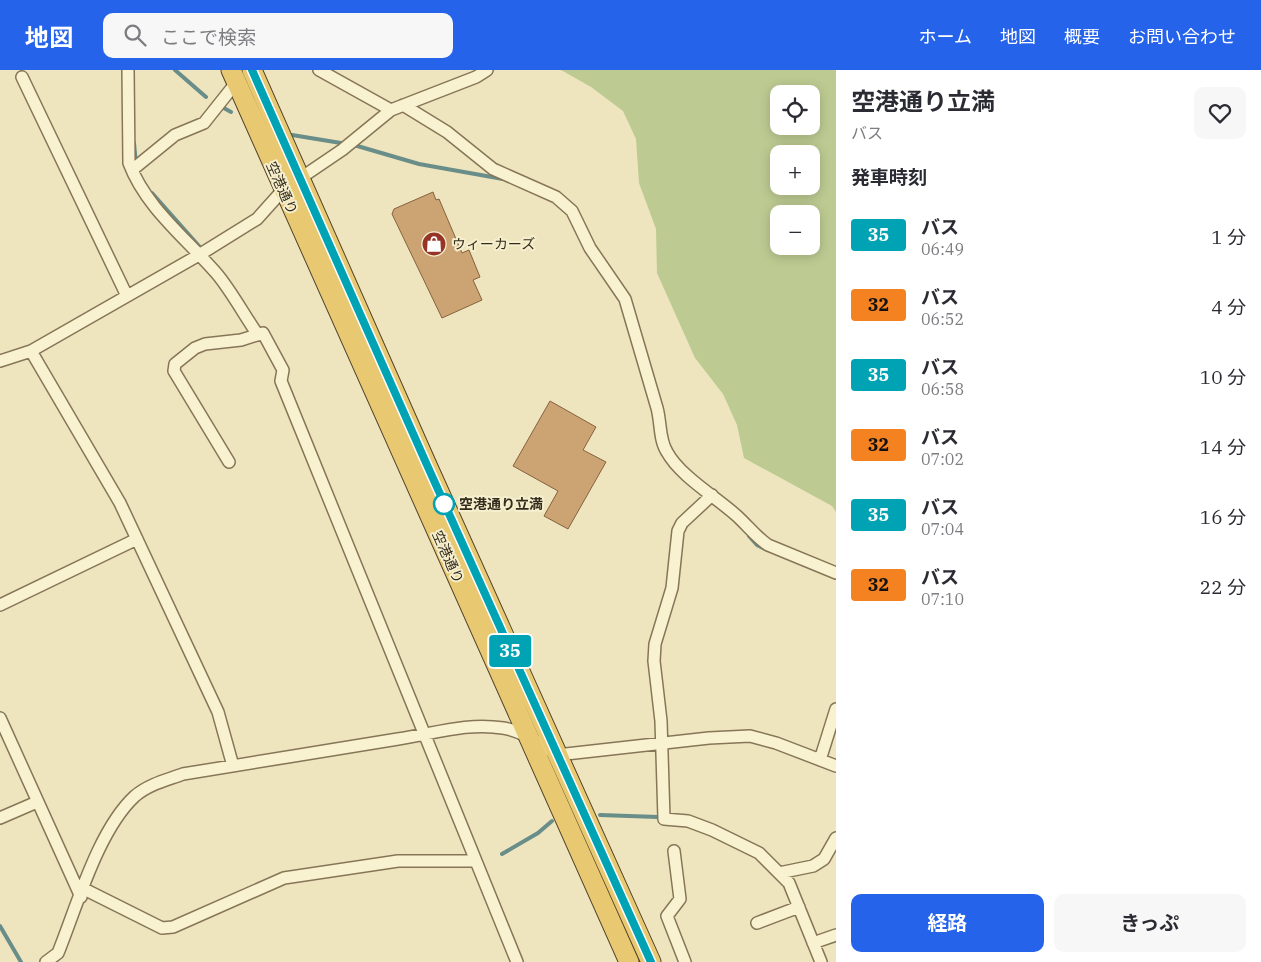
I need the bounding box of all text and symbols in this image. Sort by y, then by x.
search box [103,13,453,58]
text: 地図 [25,21,73,53]
icon: search [121,21,149,49]
text: ここで検索 [161,25,256,49]
text: ホーム [919,25,972,48]
text: 地図 [1000,25,1036,48]
text: 概要 [1064,25,1100,48]
text: お問い合わせ [1128,25,1236,48]
map controls [770,85,820,255]
button: locate [770,85,820,135]
text: 空港通り立満 [851,85,995,117]
button: heart [1194,87,1246,139]
text: バス [851,123,883,143]
button: + [770,145,820,195]
street label: 空港通り [262,159,302,217]
text: 発車時刻 [851,165,927,189]
button: − [770,205,820,255]
text: バス [921,215,959,239]
text: 35 [868,223,889,246]
text: 1 分 [1211,225,1246,249]
shop icon: ウィーカーズ [421,231,447,257]
place label: ウィーカーズ [452,235,535,253]
text: 06:49 [921,239,964,259]
text: バス [921,285,959,309]
text: 32 [868,293,889,316]
text: 4 分 [1211,295,1246,319]
text: 06:52 [921,309,964,329]
text: バス [921,355,959,379]
text: 35 [868,363,889,386]
text: 10 分 [1200,365,1246,389]
text: 06:58 [921,379,964,399]
text: バス [921,425,959,449]
text: 32 [868,433,889,456]
text: 14 分 [1200,435,1246,459]
text: 07:02 [921,449,964,469]
marker: 空港通り立満 [433,493,455,515]
place label: 空港通り立満 [459,495,543,513]
text: バス [921,495,959,519]
text: 35 [868,503,889,526]
text: 16 分 [1200,505,1246,529]
text: 07:04 [921,519,964,539]
street label: 空港通り [428,528,468,586]
text: バス [921,565,959,589]
text: 32 [868,573,889,596]
text: 22 分 [1200,575,1246,599]
text: 07:10 [921,589,964,609]
line badge: 35 [488,635,532,667]
text: 35 [499,639,521,662]
button: 経路 [851,894,1044,952]
button: きっぷ [1054,894,1246,952]

